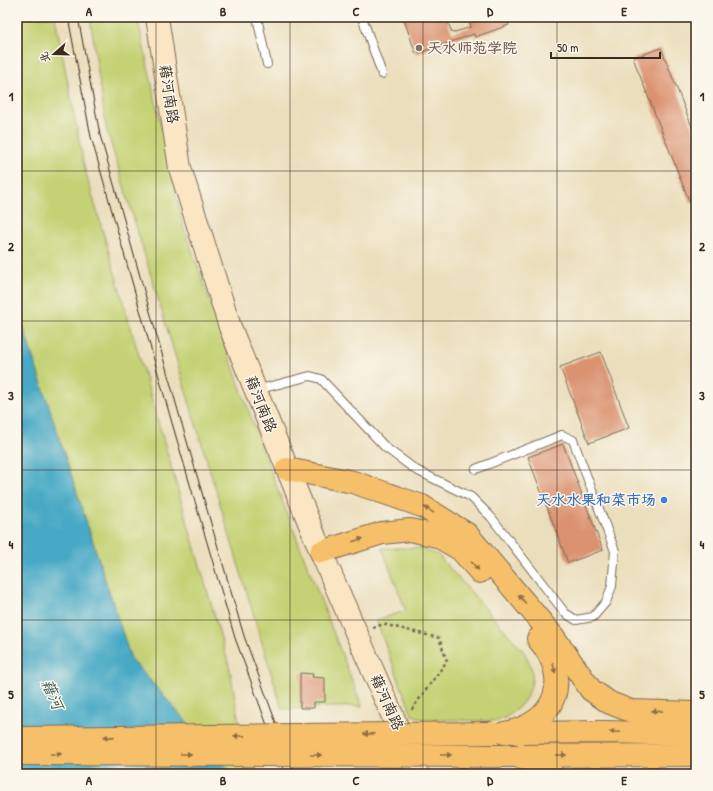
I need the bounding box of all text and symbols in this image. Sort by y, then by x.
text: A [86,2,93,20]
text: B [220,2,227,20]
text: C [352,2,360,20]
text: D [487,2,494,20]
text: E [621,2,627,20]
north arrow [34,34,74,74]
scale bar [551,34,660,60]
place label: 天水师范学院 [427,37,517,58]
text: 50 m [557,39,578,56]
marker: 天水师范学院 [414,43,424,53]
text: 北 [36,50,53,65]
street label: 藉河南路 [155,63,184,125]
text: 1 [9,87,14,105]
text: 1 [700,87,705,105]
text: 2 [8,237,15,255]
text: 2 [699,237,706,255]
street label: 藉河南路 [240,372,282,436]
text: 3 [8,386,14,404]
text: 3 [699,386,705,404]
place label: 天水水果和菜市场 [536,489,656,510]
marker: 天水水果和菜市场 [659,495,669,505]
one-way arrow [423,507,435,514]
text: 4 [9,535,14,553]
text: 4 [700,535,705,553]
one-way arrow [352,537,364,543]
one-way arrow [470,561,479,571]
one-way arrow [517,594,526,604]
one-way arrow [552,661,558,674]
street label: 藉河南路 [366,670,409,733]
water label: 藉河 [36,675,71,716]
text: 5 [8,685,14,703]
text: 5 [699,685,705,703]
one-way arrow [651,708,663,715]
one-way arrow [608,729,621,735]
one-way arrow [362,731,375,737]
one-way arrow [232,733,245,739]
one-way arrow [102,734,115,740]
one-way arrow [50,751,63,757]
one-way arrow [180,751,193,757]
one-way arrow [310,752,323,758]
one-way arrow [440,752,453,758]
one-way arrow [555,752,568,758]
text: A [86,771,93,789]
text: B [220,771,227,789]
text: C [352,771,360,789]
text: D [487,771,494,789]
text: E [621,771,627,789]

